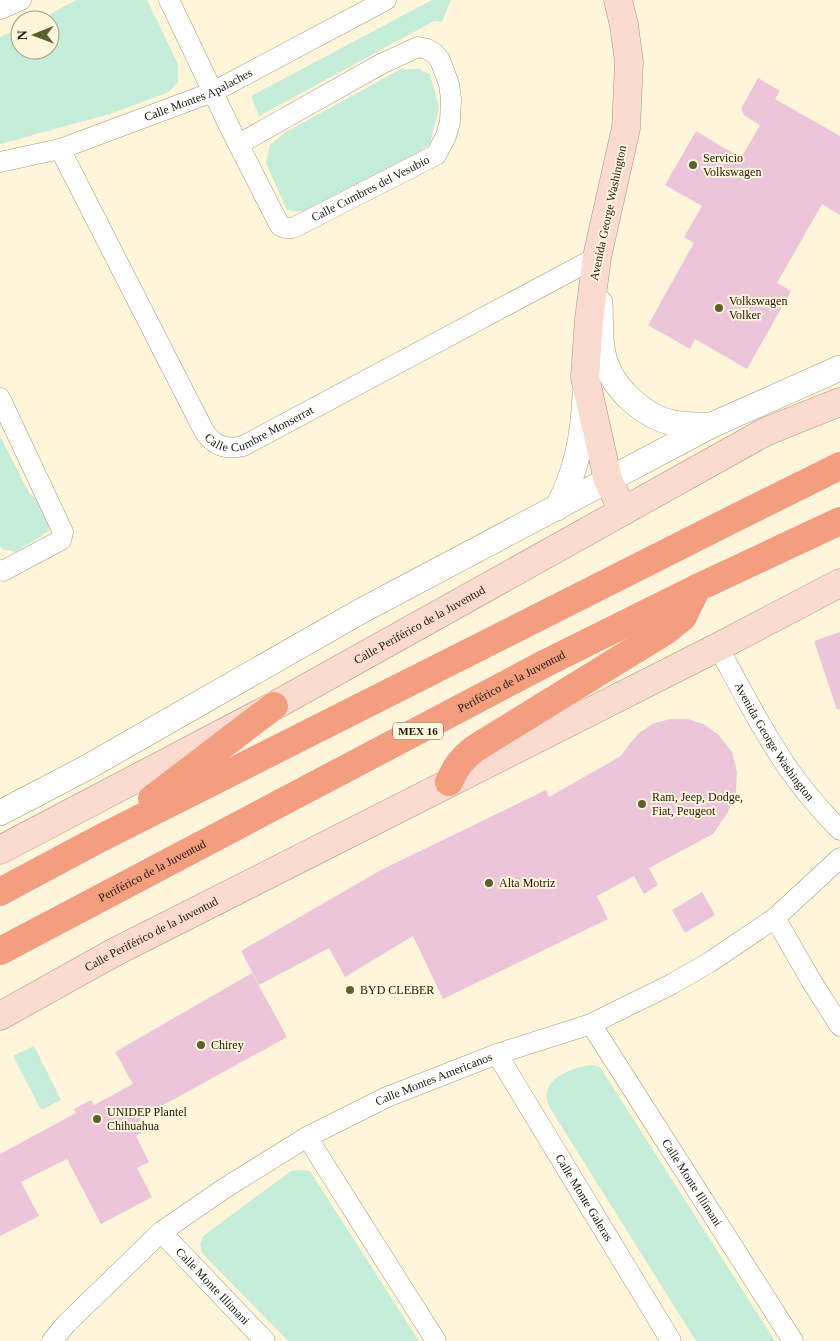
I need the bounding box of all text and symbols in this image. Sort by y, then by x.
north arrow [10,10,60,60]
text: N [15,30,30,40]
street label: Calle Montes Apalaches [142,65,255,124]
street label: Avenida George Washington [587,144,629,282]
place label: Servicio Volkswagen [703,151,761,179]
street label: Calle Cumbres del Vesubio [309,153,432,224]
marker: Servicio Volkswagen [687,159,699,171]
place label: Volkswagen Volker [729,294,787,322]
marker: Volkswagen Volker [713,302,725,314]
street label: Calle Cumbre Monserrat [202,402,316,455]
street label: Calle Periférico de la Juventud [351,583,487,667]
street label: Periférico de la Juventud [455,648,568,715]
street label: Avenida George Washington [731,680,817,803]
road number: MEX 16 [393,722,443,739]
place label: Ram, Jeep, Dodge, Fiat, Peugeot [652,790,743,818]
marker: Ram, Jeep, Dodge, Fiat, Peugeot [636,798,648,810]
street label: Periférico de la Juventud [96,837,208,905]
place label: Alta Motriz [499,876,555,890]
marker: Alta Motriz [483,877,495,889]
street label: Calle Periférico de la Juventud [82,894,220,974]
place label: BYD CLEBER [360,983,434,997]
marker: BYD CLEBER [344,984,356,996]
place label: Chirey [211,1038,244,1052]
marker: Chirey [195,1039,207,1051]
street label: Calle Montes Americanos [373,1049,495,1109]
place label: UNIDEP Plantel Chihuahua [107,1105,188,1133]
marker: UNIDEP Plantel Chihuahua [91,1113,103,1125]
street label: Calle Monte Illimani [659,1136,725,1229]
street label: Calle Monte Galeras [552,1152,616,1244]
street label: Calle Monte Illimani [173,1245,253,1328]

